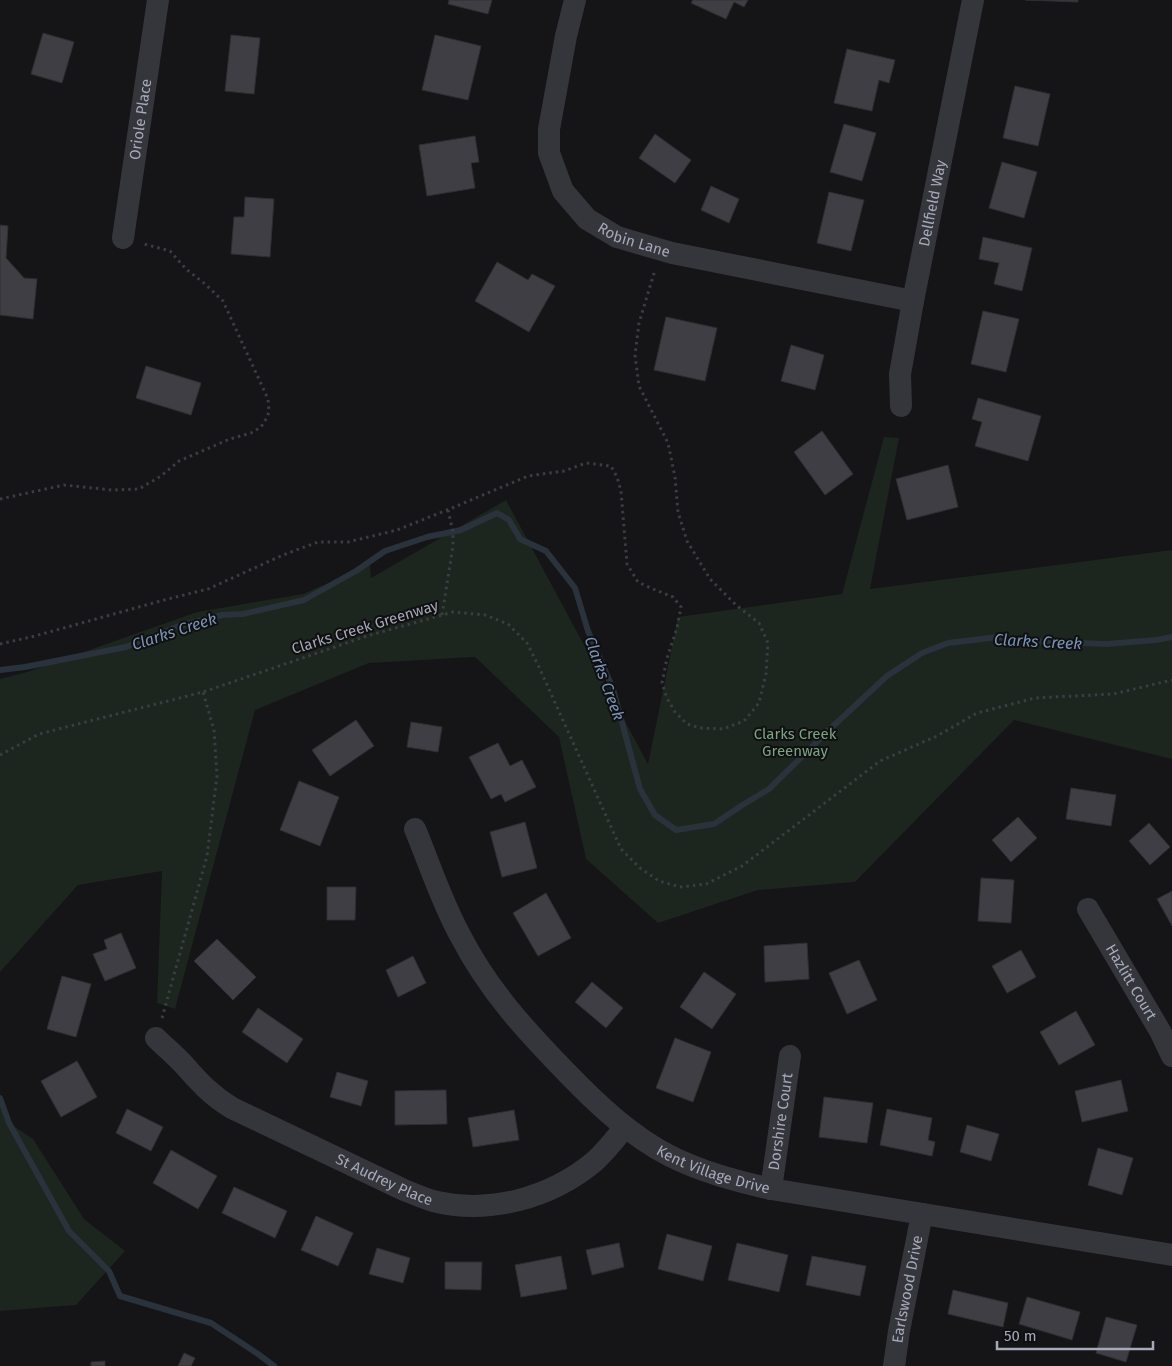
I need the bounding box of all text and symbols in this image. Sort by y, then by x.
street label: Oriole Place [126,77,155,161]
street label: Dellfield Way [915,158,950,248]
street label: Robin Lane [594,218,672,261]
street label: Clarks Creek Greenway [289,596,441,658]
water label: Clarks Creek [129,609,219,654]
water label: Clarks Creek [993,630,1083,653]
water label: Clarks Creek [581,634,629,723]
park label: Clarks Creek Greenway [754,725,837,760]
street label: Hazlitt Court [1102,941,1161,1024]
street label: Dorshire Court [765,1071,797,1172]
street label: Kent Village Drive [653,1141,772,1197]
street label: St Audrey Place [333,1150,435,1209]
street label: Earlswood Drive [888,1234,927,1344]
scale bar [997,1318,1153,1350]
text: 50 m [1004,1327,1037,1345]

